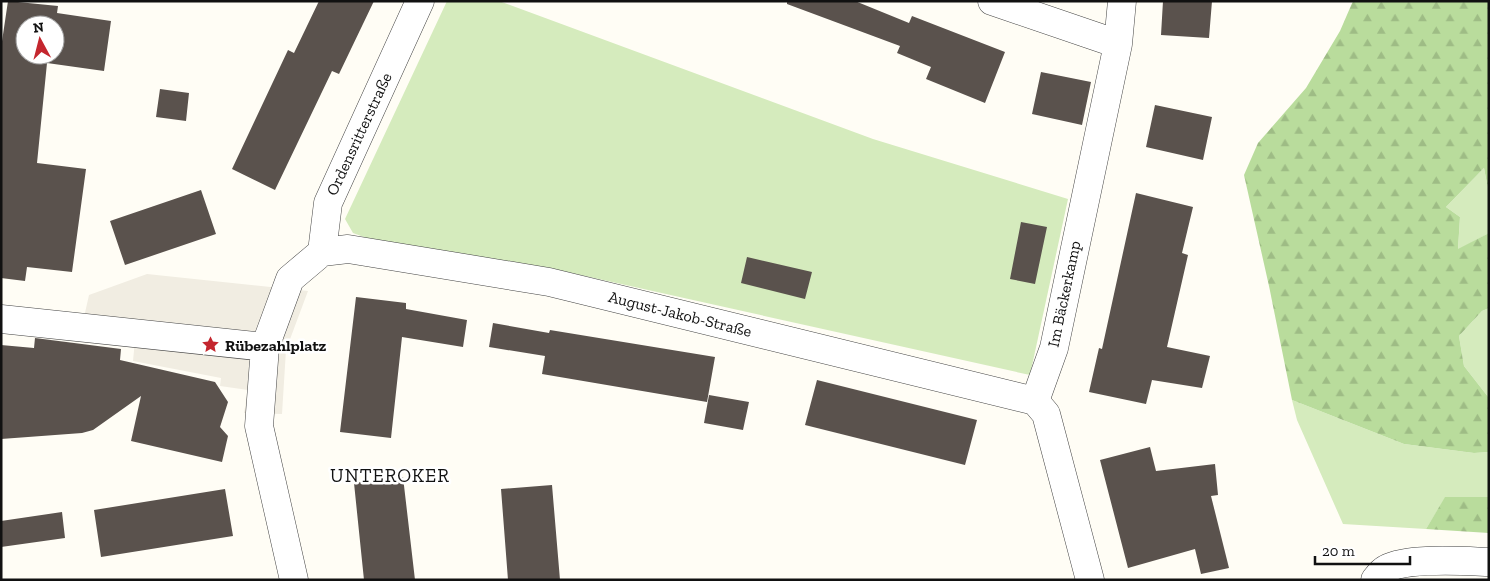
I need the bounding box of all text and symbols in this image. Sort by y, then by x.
north arrow [15,15,65,65]
text: N [32,18,45,37]
street label: Ordensritterstraße [322,69,396,199]
street label: Im Bäckerkamp [1043,239,1085,349]
street label: August-Jakob-Straße [606,287,754,341]
place icon: Rübezahlplatz [201,335,221,355]
place label: Rübezahlplatz [225,336,327,355]
district label: UNTEROKER [330,464,450,487]
scale bar [1315,534,1410,566]
text: 20 m [1322,542,1355,560]

